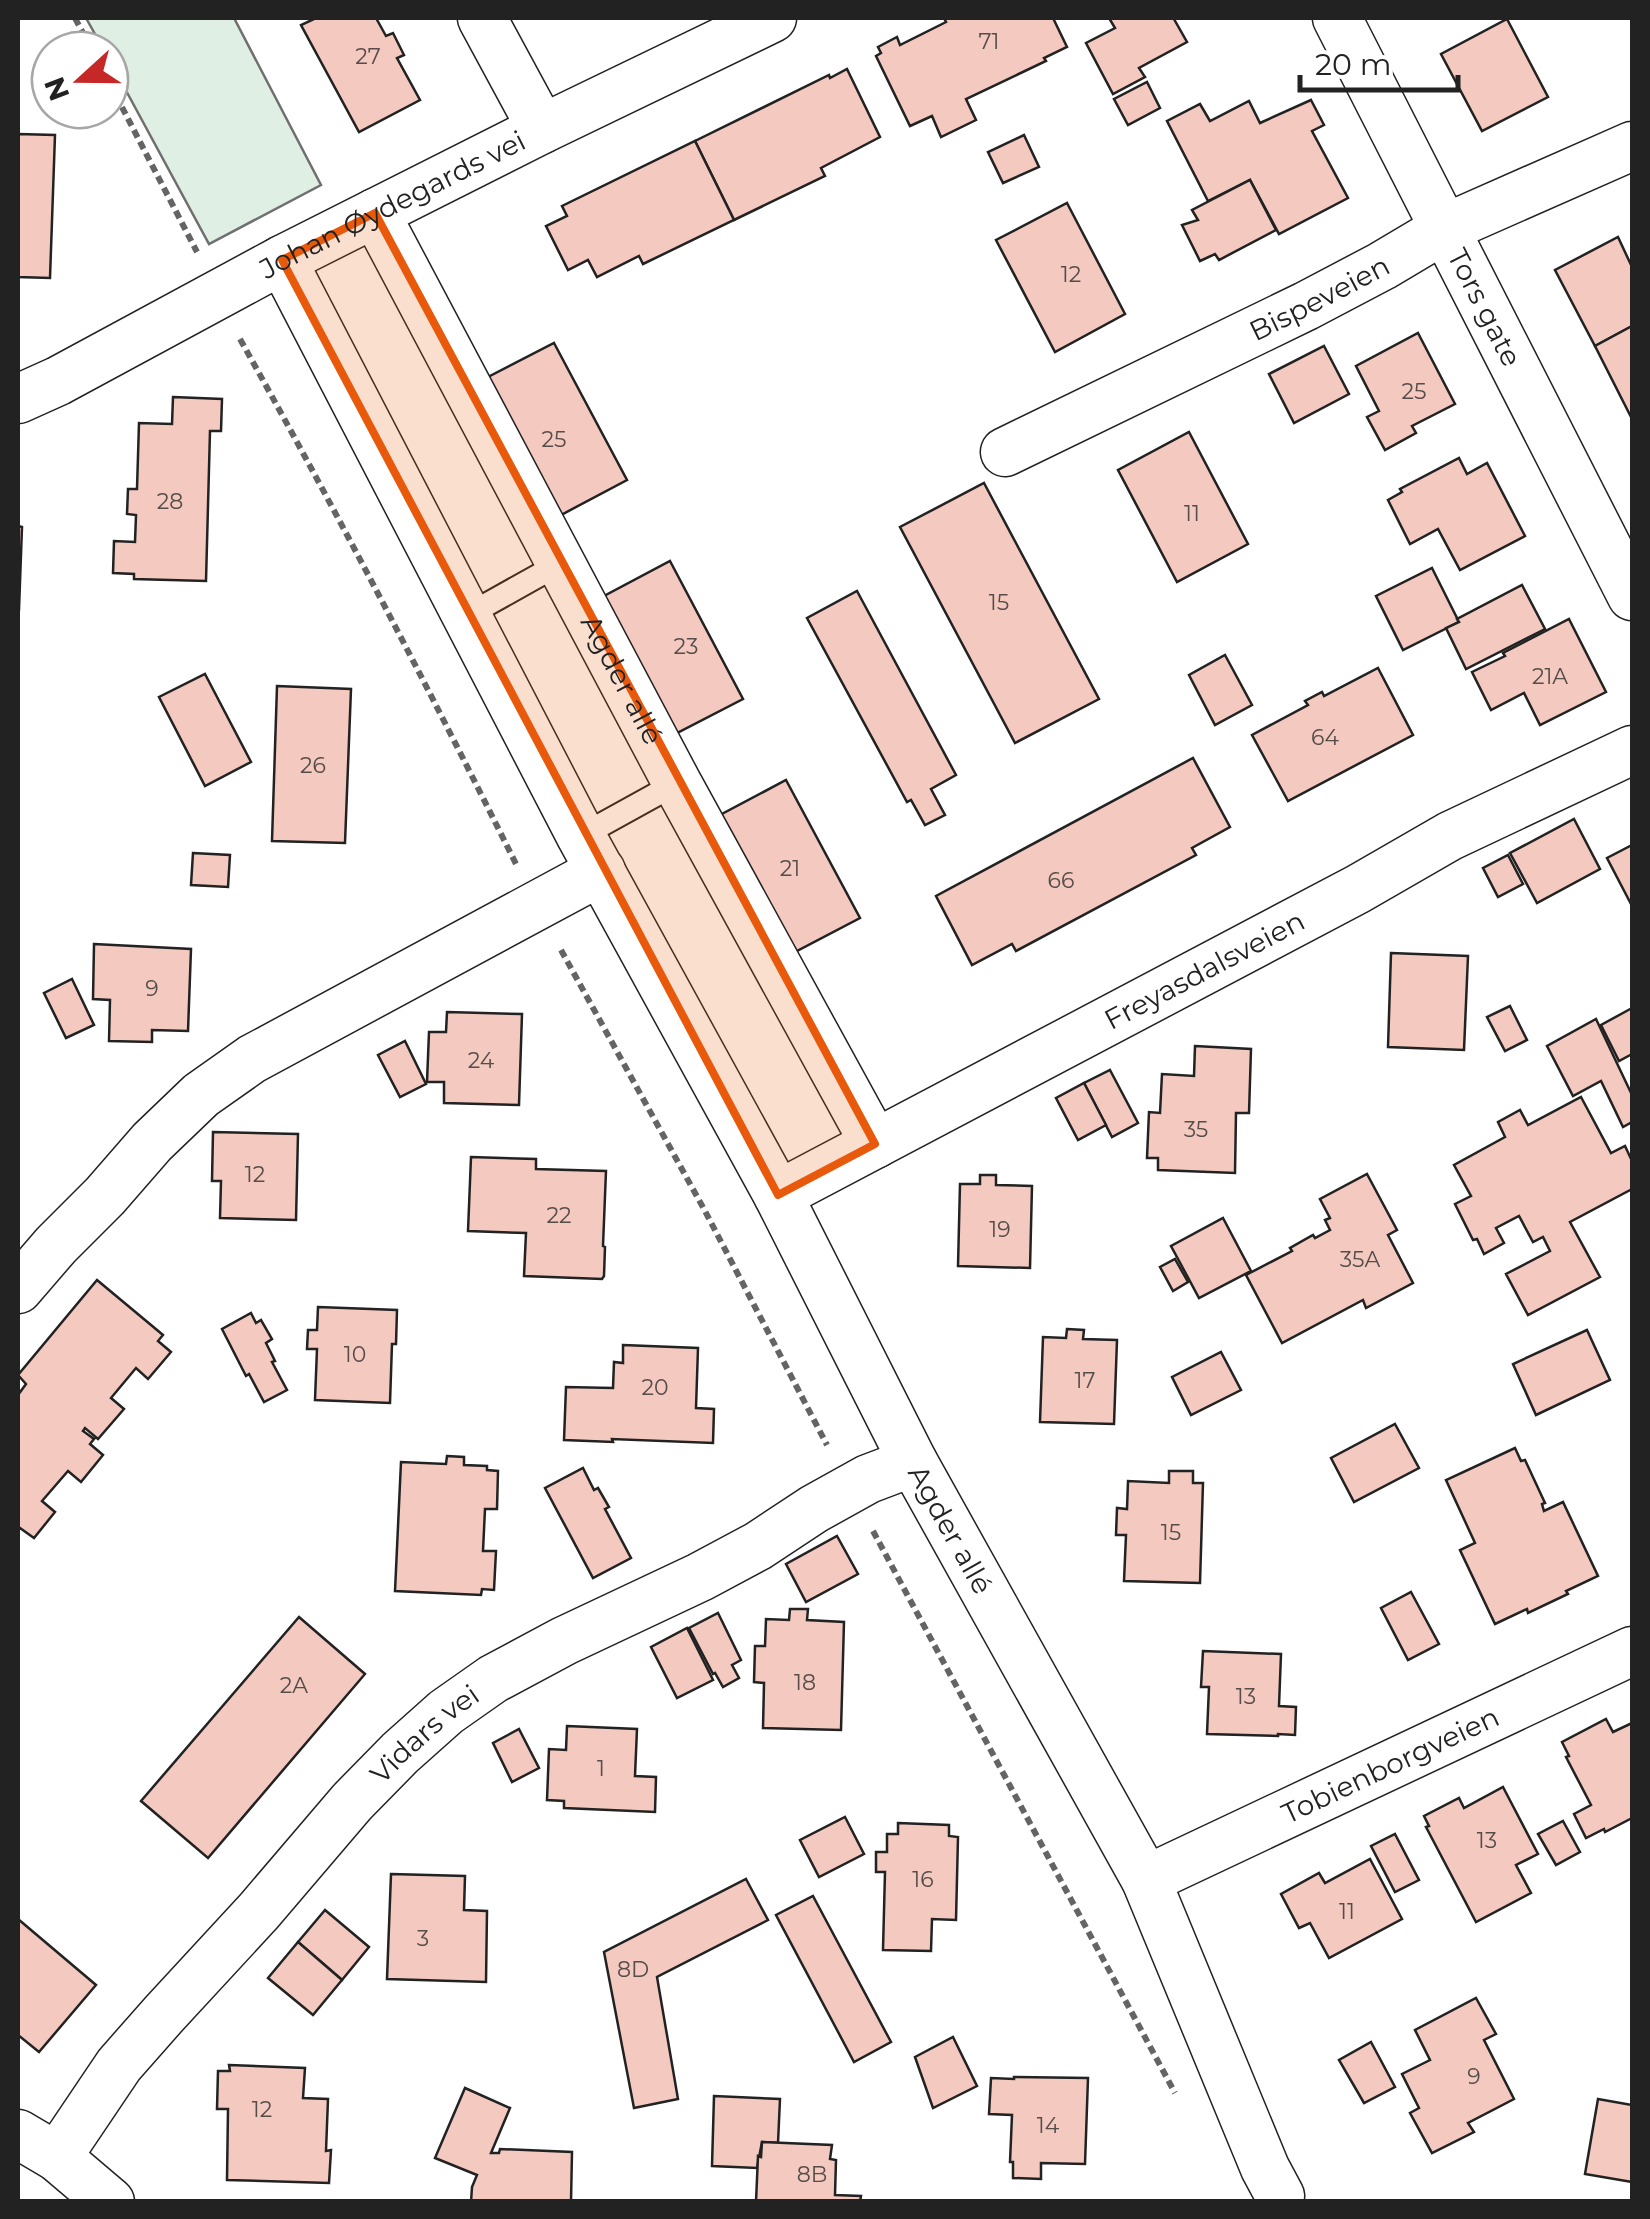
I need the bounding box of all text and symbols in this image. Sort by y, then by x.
house number: 71 [978,28,1000,55]
north arrow [30,30,130,130]
scale bar [1300,30,1458,92]
house number: 27 [355,43,381,70]
text: 20 m [1315,46,1392,83]
text: N [37,72,77,106]
street label: Johan Øydegards vei [253,123,531,286]
street label: Tors gate [1441,243,1529,372]
street label: Bispeveien [1244,248,1395,348]
house number: 12 [1061,261,1081,288]
house number: 25 [1402,378,1426,405]
house number: 25 [542,426,566,453]
house number: 28 [157,488,183,515]
house number: 11 [1184,500,1200,527]
house number: 15 [989,589,1009,616]
street label: Agder allé [574,609,670,750]
house number: 23 [674,633,698,660]
house number: 21A [1532,663,1568,690]
house number: 64 [1311,724,1339,751]
house number: 26 [300,752,326,779]
house number: 21 [780,855,800,882]
house number: 66 [1048,867,1074,894]
street label: Freyasdalsveien [1098,903,1310,1037]
house number: 9 [145,975,159,1002]
house number: 24 [468,1047,495,1074]
house number: 35 [1184,1116,1208,1143]
house number: 12 [245,1161,265,1188]
house number: 22 [547,1202,572,1229]
house number: 19 [989,1216,1011,1243]
house number: 35A [1340,1246,1380,1273]
house number: 10 [344,1341,366,1368]
house number: 17 [1075,1367,1095,1394]
house number: 20 [641,1374,669,1401]
street label: Agder allé [901,1459,1000,1600]
house number: 15 [1161,1519,1181,1546]
house number: 18 [794,1669,816,1696]
house number: 2A [280,1672,308,1699]
street label: Vidars vei [363,1677,485,1790]
house number: 13 [1236,1683,1256,1710]
street label: Tobienborgveien [1276,1699,1504,1831]
house number: 1 [597,1755,605,1782]
house number: 13 [1477,1827,1497,1854]
house number: 16 [912,1866,934,1893]
house number: 11 [1339,1898,1355,1925]
house number: 3 [417,1925,429,1952]
house number: 8D [617,1956,649,1983]
house number: 9 [1467,2063,1481,2090]
house number: 12 [252,2096,272,2123]
house number: 14 [1037,2112,1060,2139]
house number: 8B [797,2161,827,2188]

